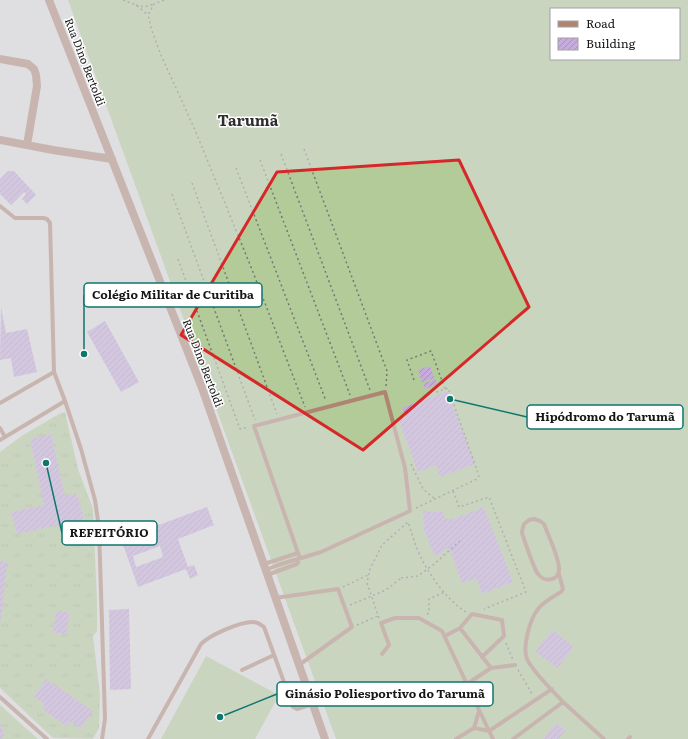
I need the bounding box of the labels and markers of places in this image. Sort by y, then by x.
callout: Colégio Militar de Curitiba [84,283,262,307]
callout: Hipódromo do Tarumã [527,405,683,429]
callout: REFEITÓRIO [62,521,157,545]
callout: Ginásio Poliesportivo do Tarumã [277,682,493,706]

